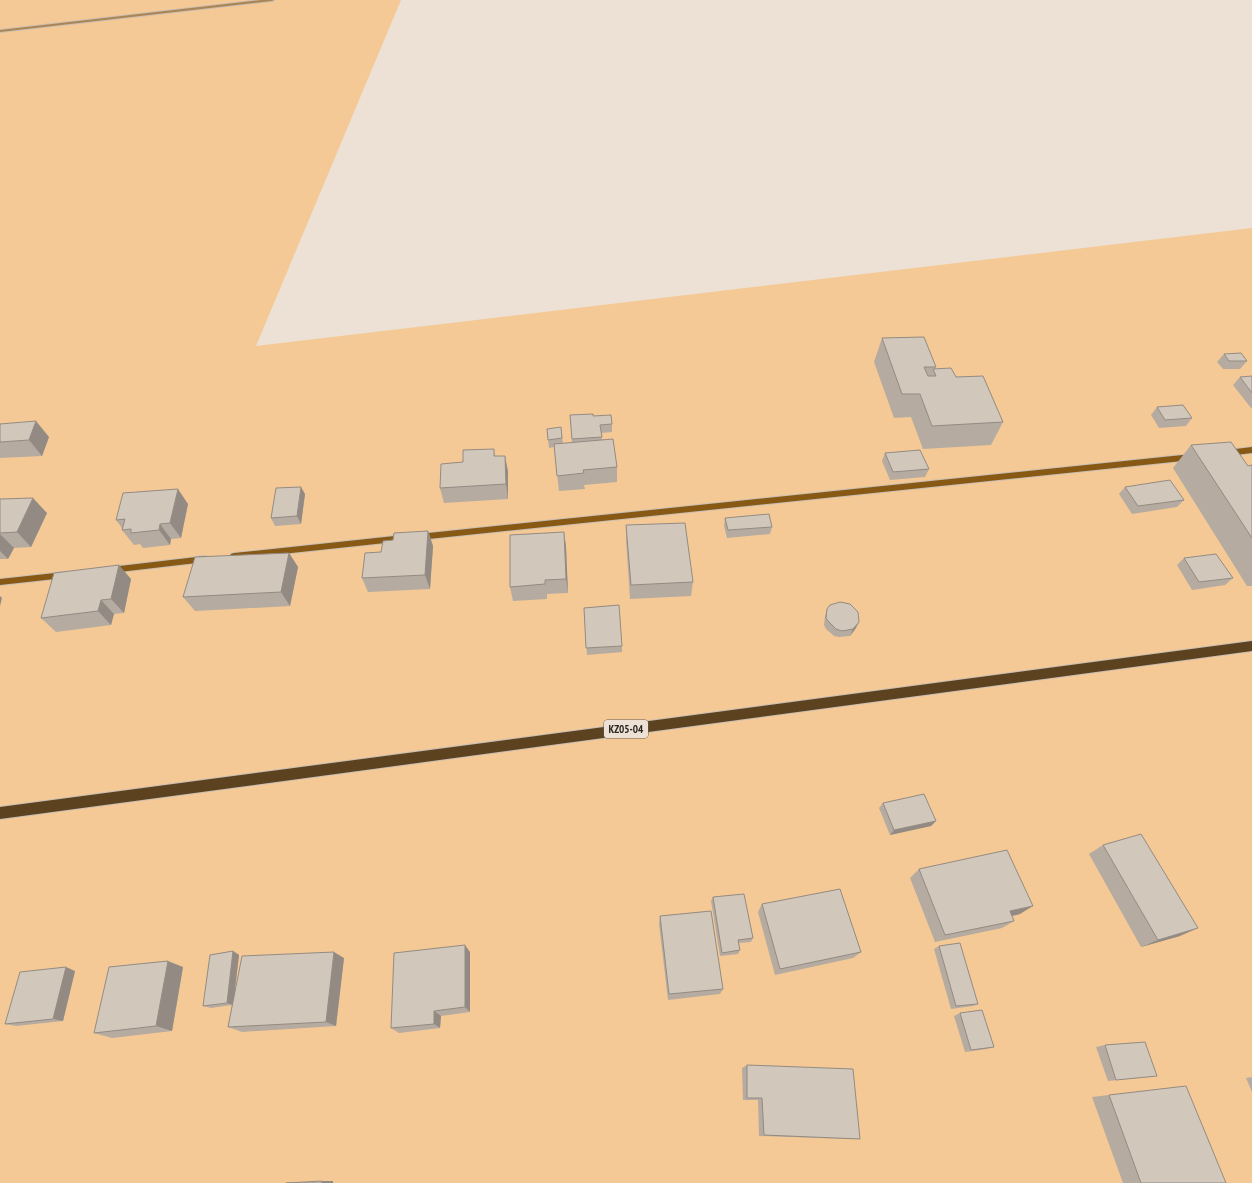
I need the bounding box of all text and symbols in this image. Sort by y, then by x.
road number: KZ05-04 [604,720,648,738]

